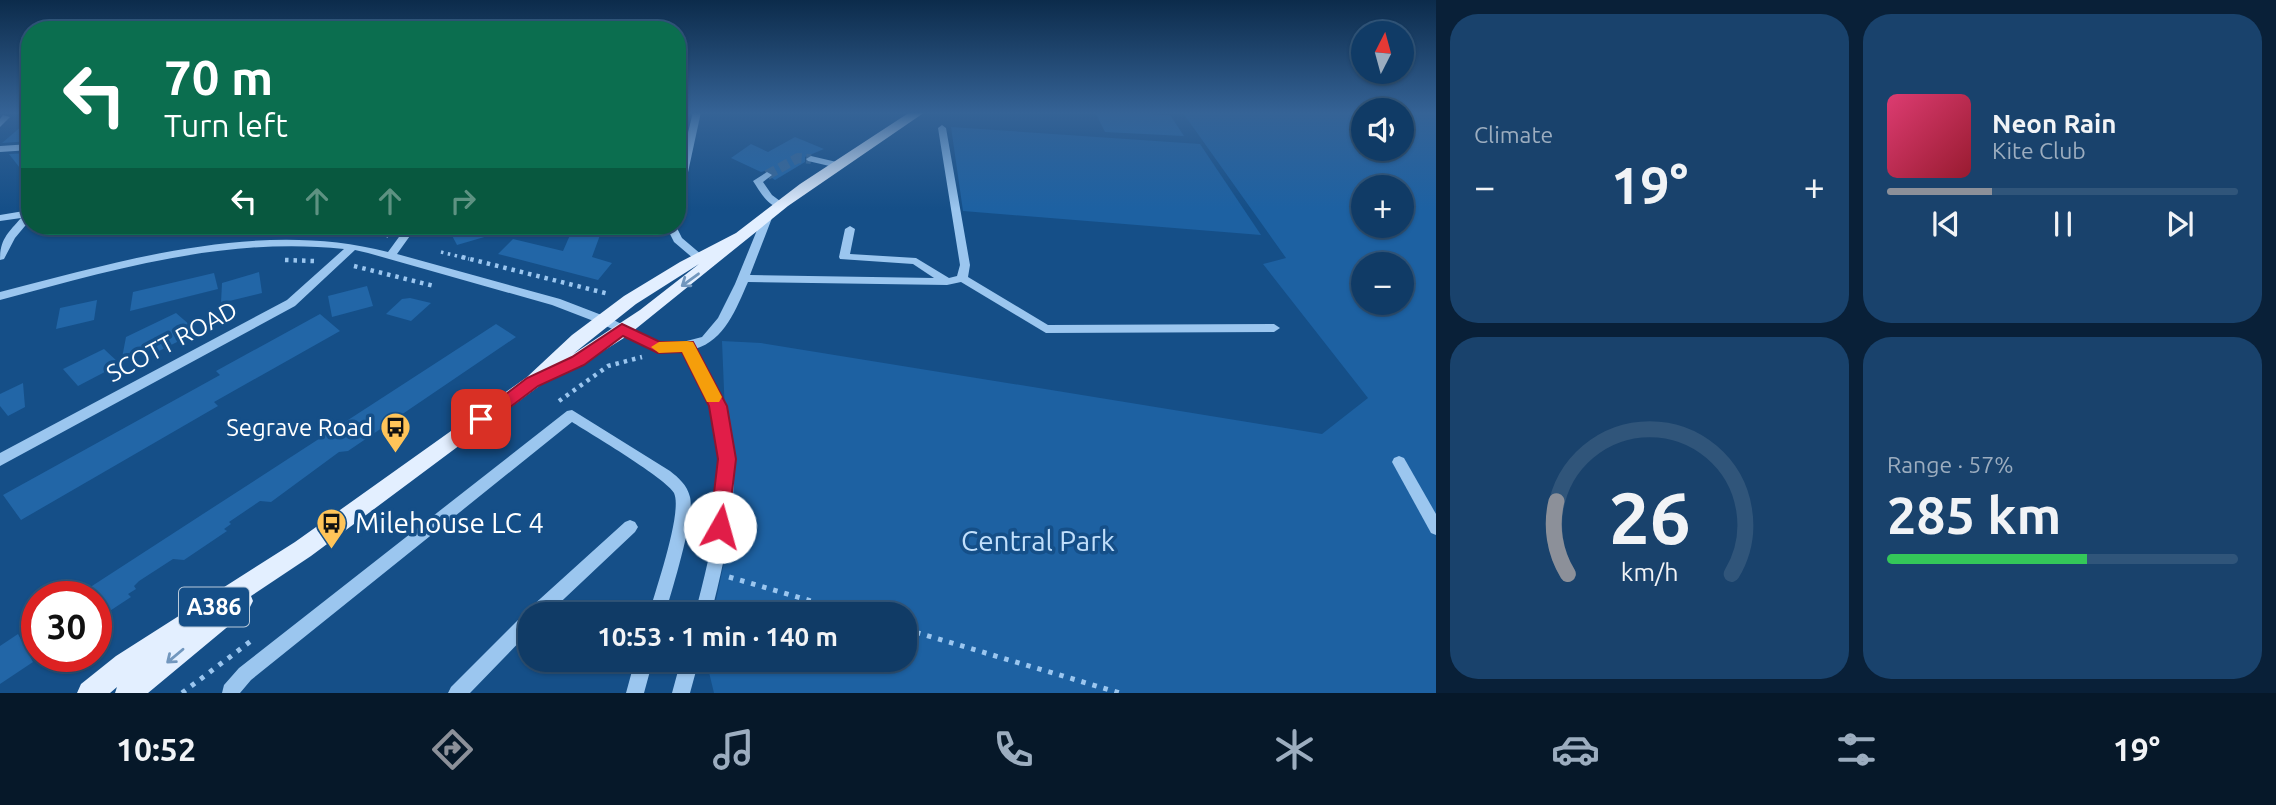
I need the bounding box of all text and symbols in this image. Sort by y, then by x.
north arrow [1351,21,1414,84]
map controls [1351,21,1414,315]
icon: left [49,49,140,140]
text: 70 m [164,49,273,104]
button: sound [1351,98,1414,161]
text: Turn left [164,107,288,143]
text: Neon Rain [1992,109,2117,138]
text: Climate [1474,122,1553,147]
text: Kite Club [1992,138,2086,163]
text: 19° [1611,156,1688,214]
text: − [1474,165,1495,207]
text: + [1804,165,1825,207]
button: + [1351,175,1414,238]
icon: left [225,182,263,220]
icon: ahead [298,182,336,220]
icon: ahead [371,182,409,220]
icon: right [444,182,482,220]
icon: previous [1927,205,1965,243]
icon: pause [2044,205,2082,243]
icon: next [2161,205,2199,243]
button: − [1351,252,1414,315]
one-way arrow [681,273,700,287]
street label: SCOTT ROAD [102,296,242,387]
pin [451,389,511,449]
icon: arrive [462,400,500,438]
bus stop icon: Segrave Road [379,411,413,455]
place label: Segrave Road [226,414,373,441]
text: Range · 57% [1887,452,2014,477]
text: 26 [1608,476,1691,558]
text: 285 km [1887,486,2061,544]
position arrow [683,490,757,564]
bus stop icon: Milehouse LC 4 [315,506,349,550]
place label: Milehouse LC 4 [355,507,544,538]
park label: Central Park [961,525,1115,556]
text: km/h [1621,558,1678,586]
speed limit sign: 30 [21,581,112,672]
road number: A386 [179,587,249,626]
text: 10:53 · 1 min · 140 m [597,622,838,651]
one-way arrow [166,648,184,664]
icon: directions [428,725,477,774]
icon: music [709,725,758,774]
icon: phone [989,725,1038,774]
icon: climate [1270,725,1319,774]
icon: car [1551,725,1600,774]
icon: filters [1832,725,1881,774]
text: 10:52 [116,731,196,767]
text: 19° [2113,731,2160,767]

